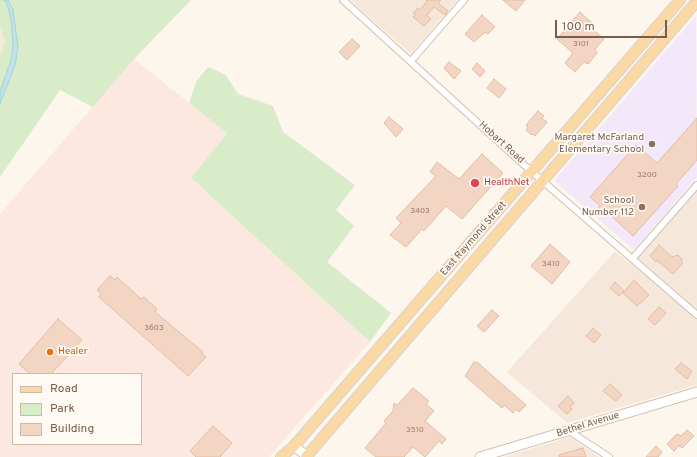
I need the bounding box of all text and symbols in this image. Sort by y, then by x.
scale bar [557,12,669,38]
text: 100 m [562,19,595,35]
house number: 3101 [573,39,589,49]
street label: Hobart Road [476,119,526,167]
place label: Margaret McFarland Elementary School [555,132,644,156]
marker: Margaret McFarland Elementary School [647,139,657,149]
house number: 3200 [637,170,657,180]
marker: HealthNet [469,177,481,189]
place label: HealthNet [484,177,530,189]
place label: School Number 112 [582,195,634,218]
street label: East Raymond Street [438,199,510,279]
marker: School Number 112 [637,202,647,212]
house number: 3403 [410,206,430,216]
house number: 3410 [542,259,560,269]
house number: 3603 [144,323,164,333]
place label: Healer [58,346,88,358]
marker: Healer [45,347,55,357]
legend [12,373,142,445]
text: Road [50,381,78,397]
text: Park [50,401,75,417]
street label: Bethel Avenue [555,410,621,440]
text: Building [50,421,94,437]
house number: 3510 [406,425,424,435]

